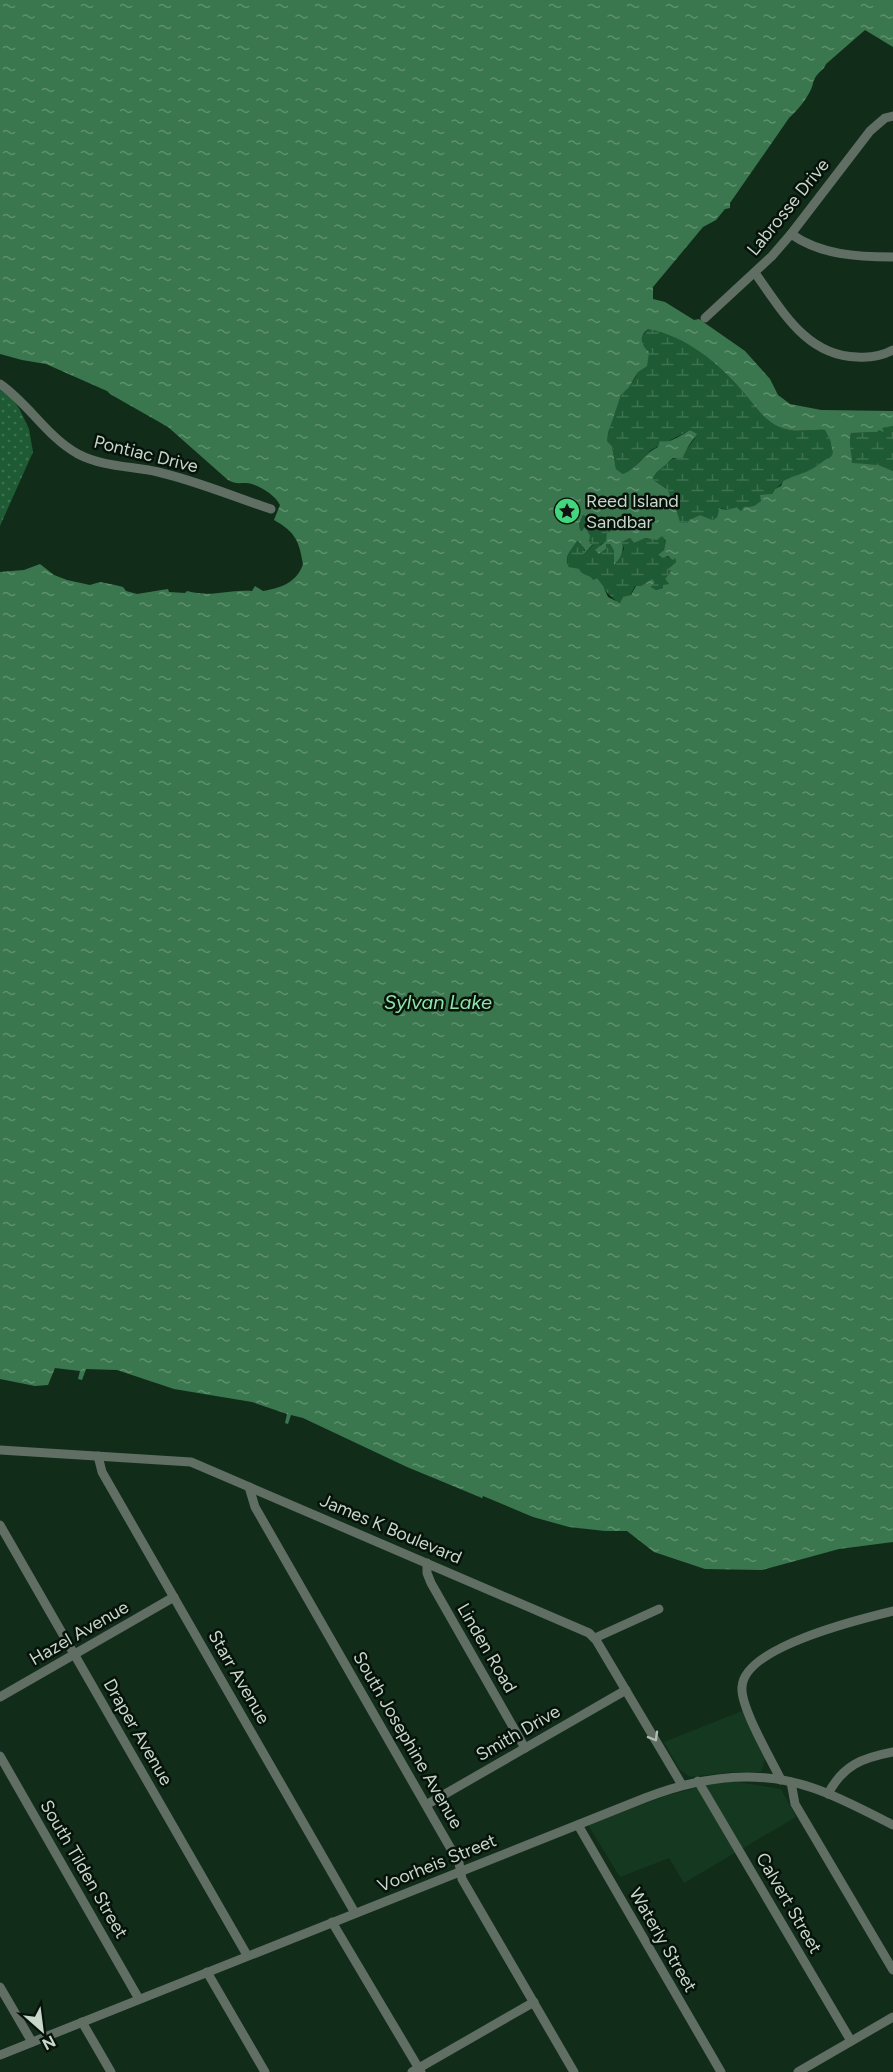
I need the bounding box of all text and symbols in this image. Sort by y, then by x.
street label: Labrosse Drive [742,154,834,260]
street label: Pontiac Drive [92,430,201,478]
place label: Reed Island Sandbar [586,490,679,533]
place icon: Reed Island Sandbar [552,496,582,526]
water label: Sylvan Lake [384,990,492,1014]
street label: James K Boulevard [317,1489,465,1569]
street label: Hazel Avenue [26,1596,133,1670]
street label: Linden Road [453,1599,521,1697]
street label: Starr Avenue [203,1626,275,1728]
street label: South Josephine Avenue [348,1648,468,1833]
street label: Draper Avenue [99,1675,177,1789]
street label: Smith Drive [472,1700,564,1766]
one-way arrow [647,1731,658,1742]
street label: South Tilden Street [35,1796,133,1942]
street label: Voorheis Street [374,1829,500,1897]
street label: Calvert Street [751,1849,827,1958]
street label: Waterly Street [624,1884,702,1996]
north arrow [12,2000,72,2060]
text: N [39,2032,59,2054]

